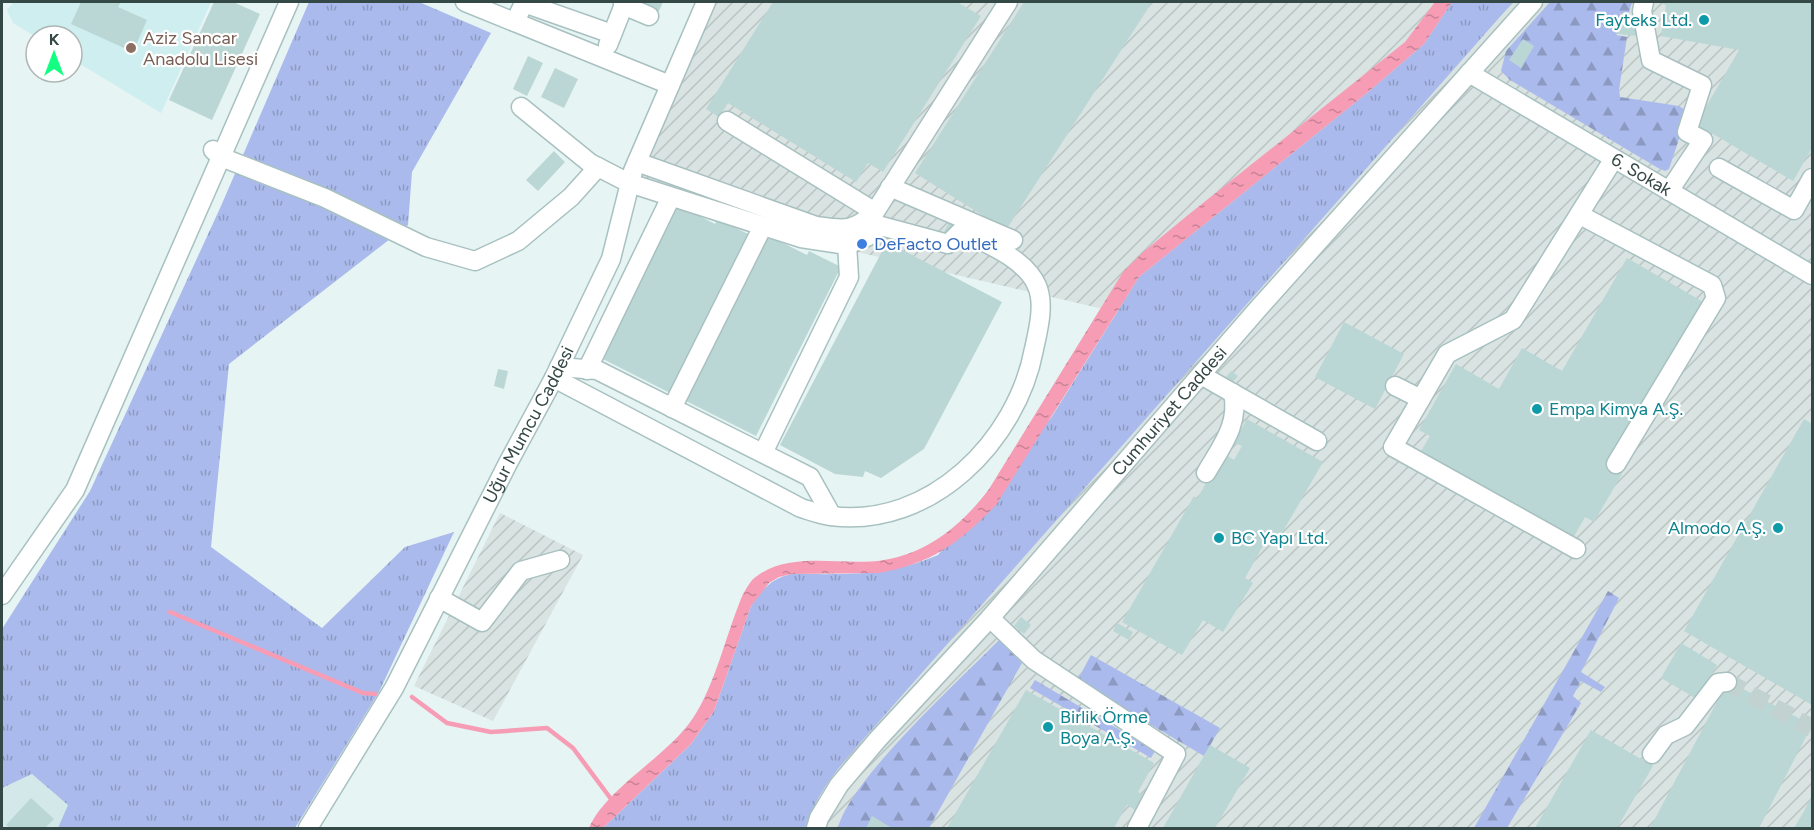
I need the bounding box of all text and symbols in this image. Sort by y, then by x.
place label: Fayteks Ltd. [1595,9,1692,31]
marker: Fayteks Ltd. [1697,13,1711,27]
north arrow [24,24,84,84]
place label: Aziz Sancar Anadolu Lisesi [143,27,258,70]
text: K [49,30,60,49]
marker: Aziz Sancar Anadolu Lisesi [124,41,138,55]
street label: 6. Sokak [1607,148,1676,201]
place label: DeFacto Outlet [874,233,998,255]
marker: DeFacto Outlet [855,237,869,251]
street label: Cumhuriyet Caddesi [1107,342,1232,481]
street label: Uğur Mumcu Caddesi [478,343,579,507]
place label: Empa Kimya A.Ş. [1549,398,1683,420]
marker: Empa Kimya A.Ş. [1530,402,1544,416]
place label: Almodo A.Ş. [1668,517,1766,539]
marker: Almodo A.Ş. [1771,521,1785,535]
place label: BC Yapı Ltd. [1231,527,1328,549]
marker: BC Yapı Ltd. [1212,531,1226,545]
place label: Birlik Örme Boya A.Ş. [1060,706,1148,749]
marker: Birlik Örme Boya A.Ş. [1041,720,1055,734]

